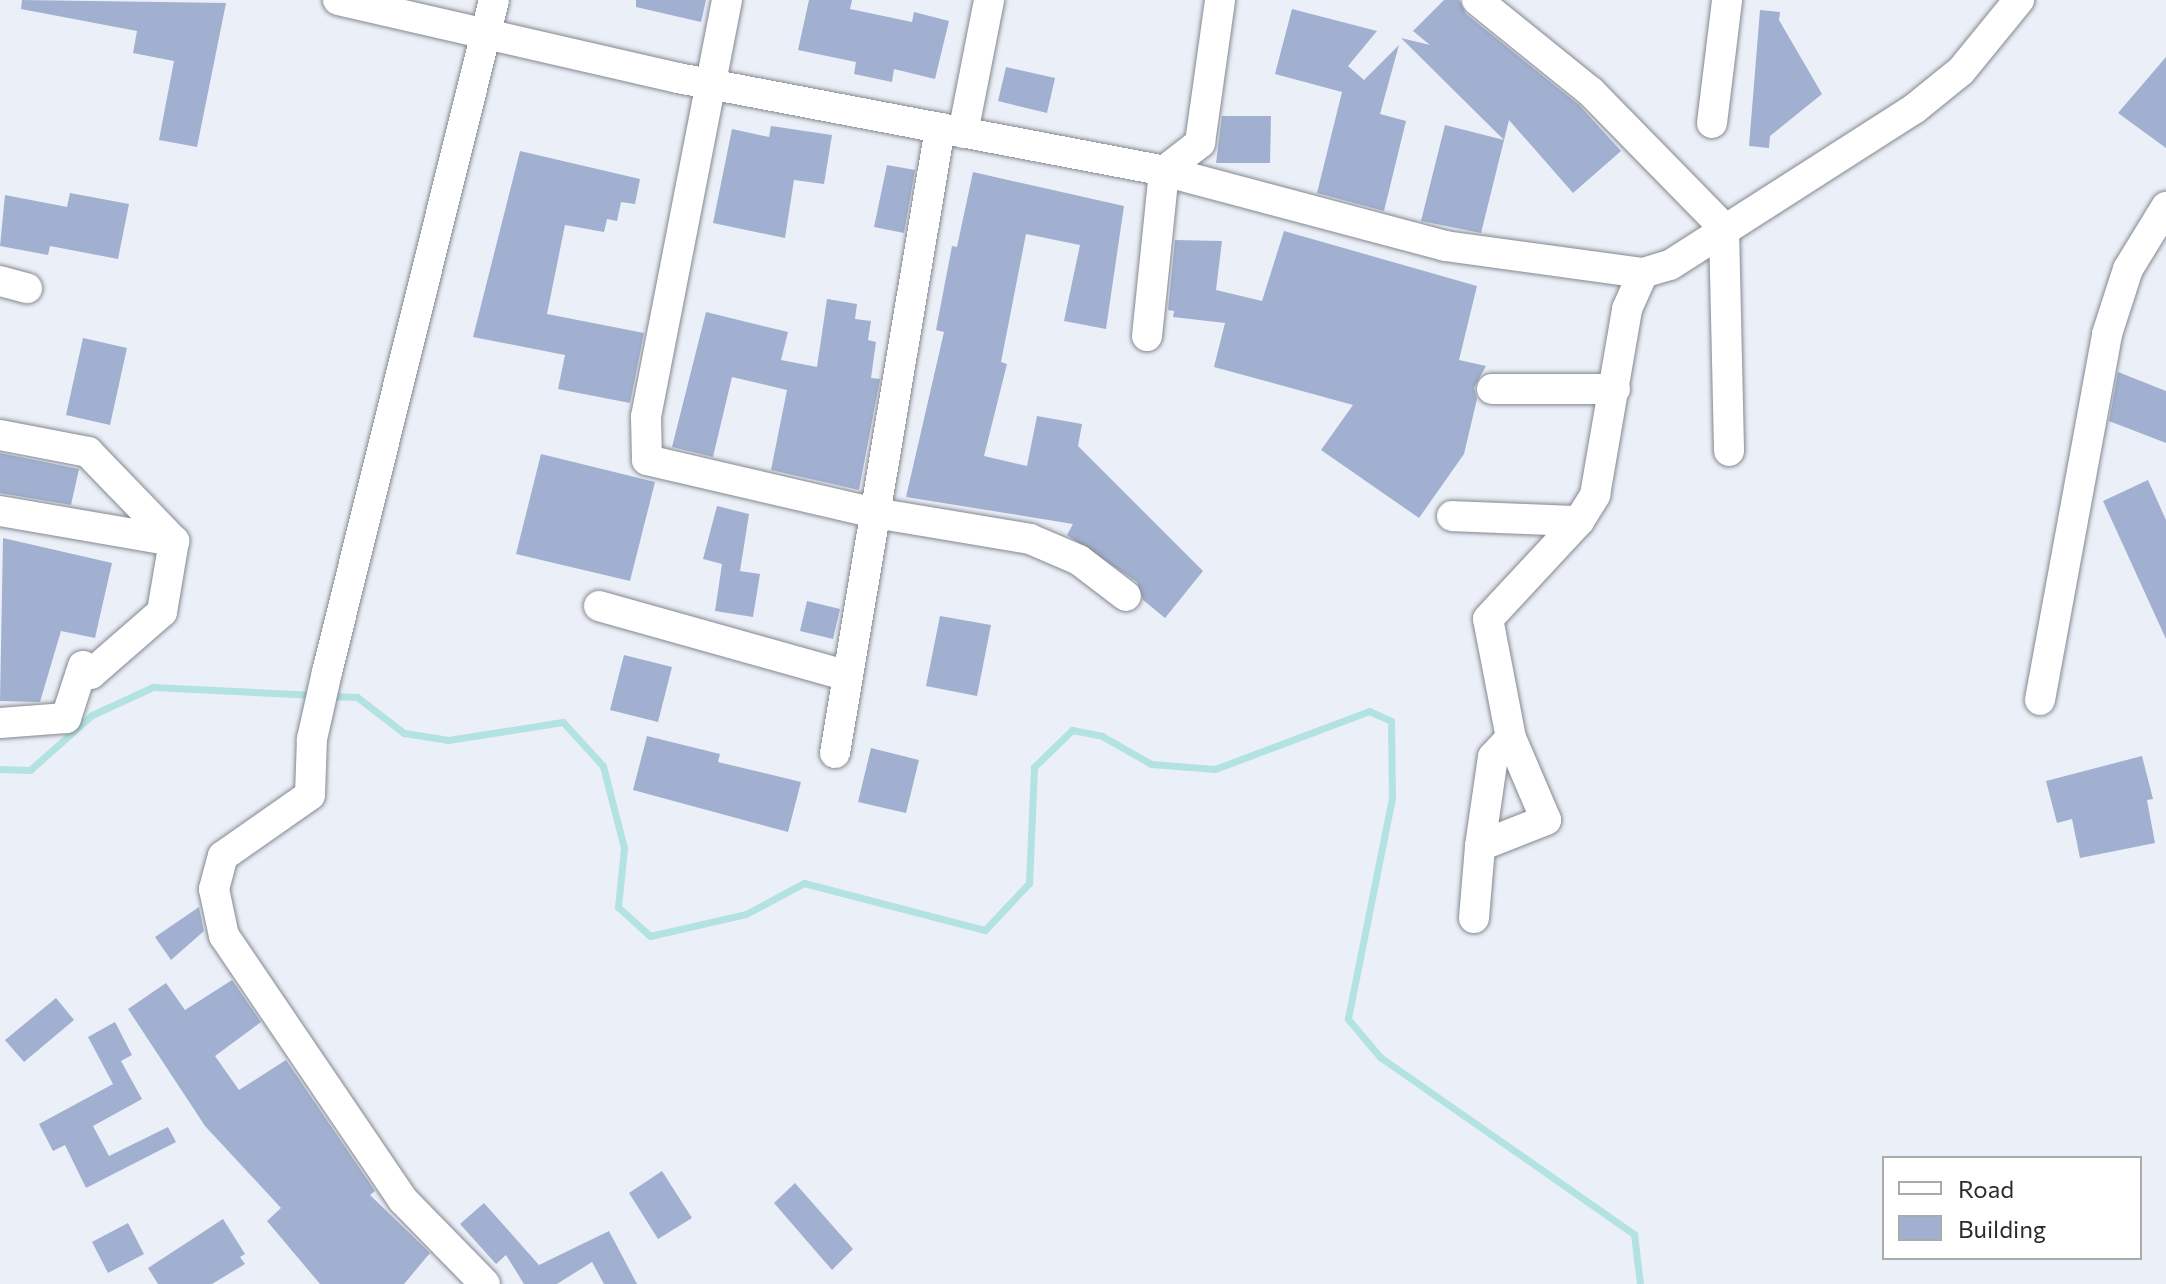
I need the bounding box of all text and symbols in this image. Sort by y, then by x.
legend [1882,1156,2142,1260]
text: Road [1958,1174,2014,1203]
text: Building [1958,1214,2046,1243]

